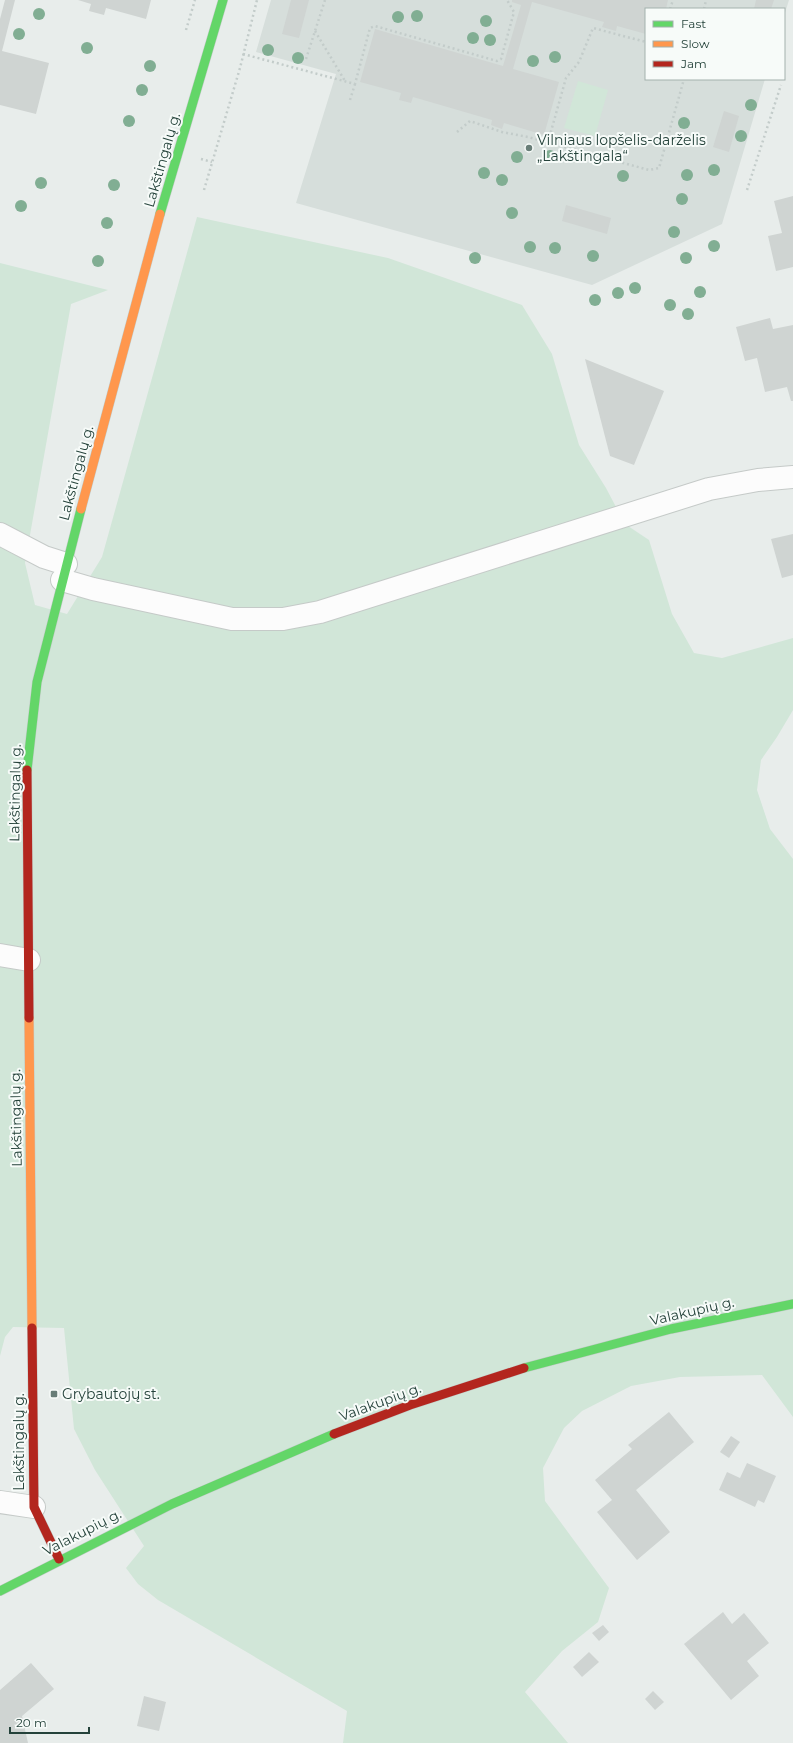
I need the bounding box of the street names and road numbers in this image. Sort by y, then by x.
street label: Lakštingalų g. [140,111,184,209]
street label: Lakštingalų g. [55,423,97,522]
street label: Lakštingalų g. [5,744,25,842]
street label: Lakštingalų g. [6,1069,26,1167]
street label: Valakupių g. [648,1293,736,1329]
street label: Valakupių g. [337,1379,423,1425]
street label: Lakštingalų g. [10,1393,28,1491]
street label: Valakupių g. [40,1504,124,1560]

